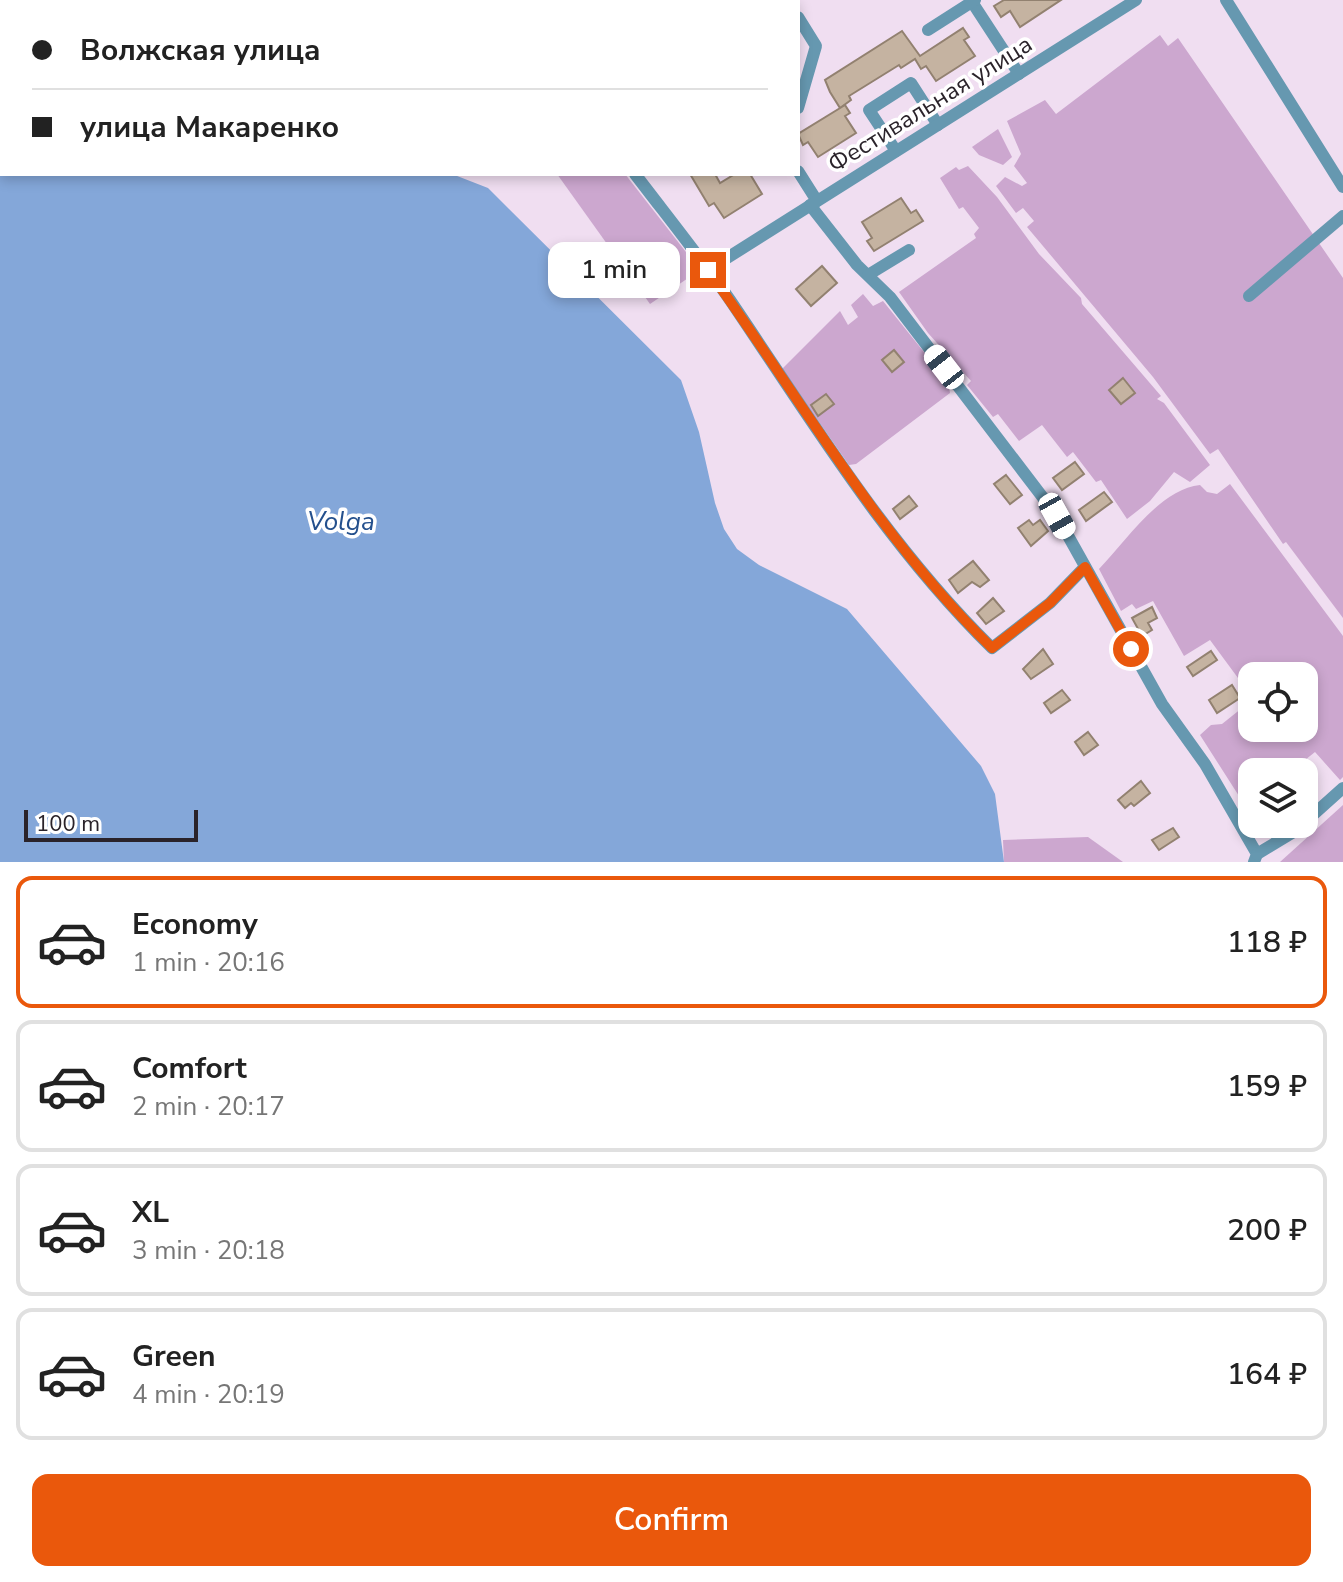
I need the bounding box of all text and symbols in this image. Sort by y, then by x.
street label: Фестивальная улица [822,28,1038,180]
text: Волжская улица [80,30,321,71]
text: улица Макаренко [80,107,339,148]
callout: 1 min [548,242,680,298]
text: 1 min [581,252,647,287]
route end [690,252,726,288]
car [920,341,968,393]
car [1035,489,1079,543]
water label: Volga [307,504,375,539]
route start [1113,631,1149,667]
map controls [1238,662,1318,838]
button: locate [1238,662,1318,742]
button: layers [1238,758,1318,838]
scale bar [24,806,198,842]
text: 100 m [36,809,100,839]
text: Economy [132,904,258,945]
icon: car [36,906,108,978]
text: 118 ₽ [1227,922,1307,963]
text: 1 min · 20:16 [132,945,285,980]
text: Comfort [132,1048,247,1089]
icon: car [36,1050,108,1122]
text: 159 ₽ [1227,1066,1307,1107]
text: 2 min · 20:17 [132,1089,285,1124]
text: XL [132,1192,169,1233]
icon: car [36,1194,108,1266]
text: 200 ₽ [1227,1210,1307,1251]
text: 3 min · 20:18 [132,1233,285,1268]
text: Green [132,1336,216,1377]
icon: car [36,1338,108,1410]
text: 164 ₽ [1227,1354,1307,1395]
text: 4 min · 20:19 [132,1377,285,1412]
button: Confirm [32,1474,1311,1566]

